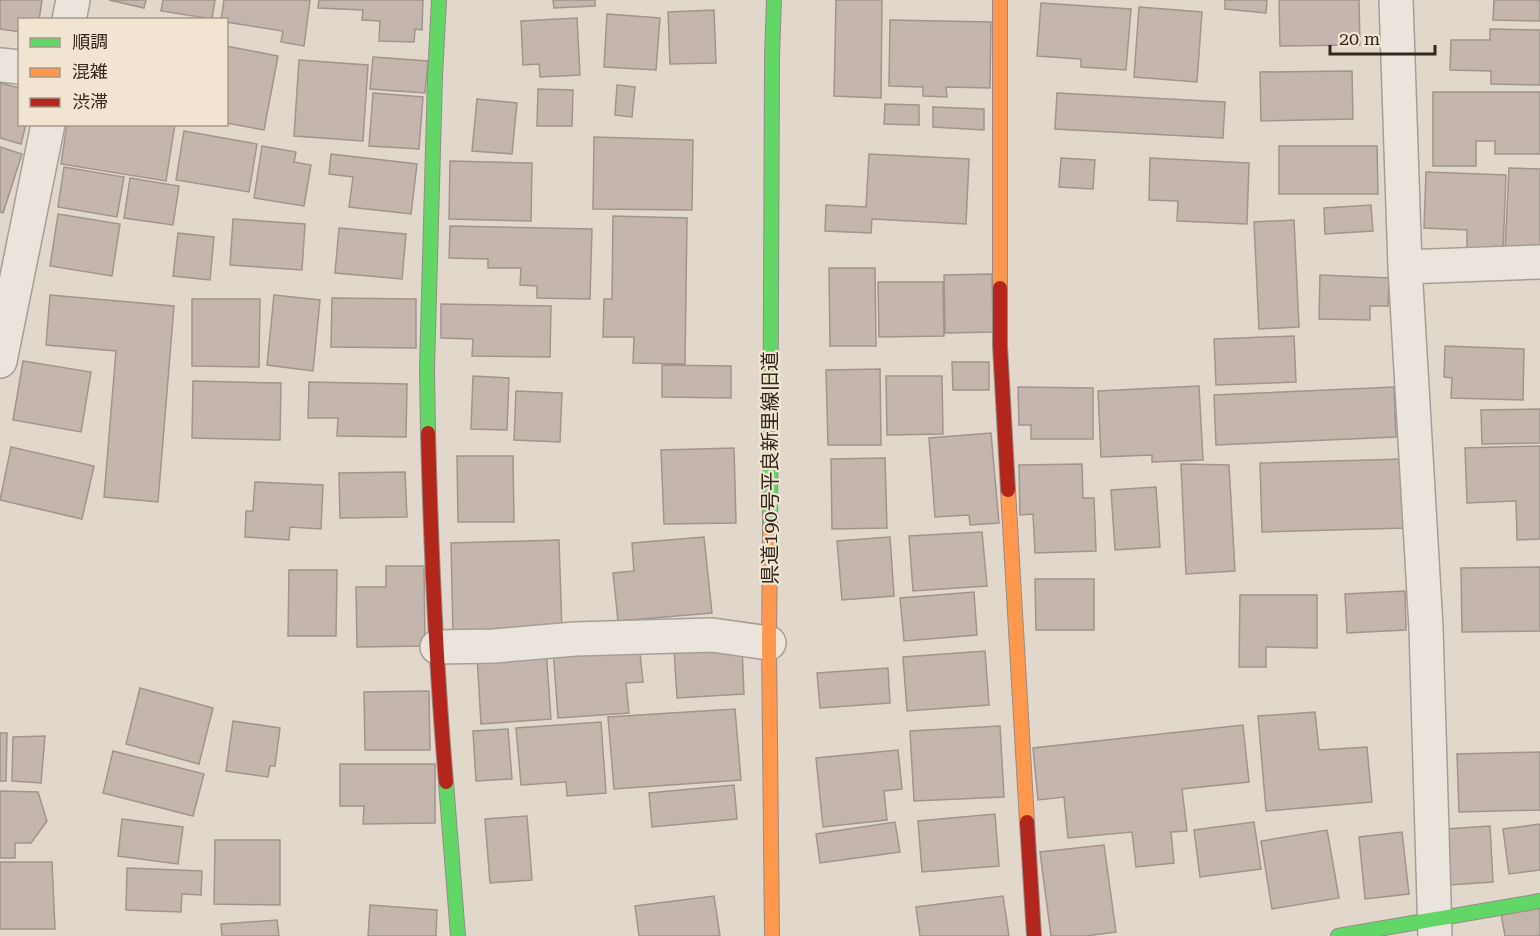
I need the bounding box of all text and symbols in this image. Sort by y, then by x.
legend [18,18,228,126]
scale bar [1330,18,1435,56]
text: 20 m [1339,28,1380,49]
text: 順調 [72,31,108,52]
text: 混雑 [72,61,108,82]
text: 渋滞 [72,91,108,112]
street label: 県道190号平良新里線旧道 [758,351,782,585]

